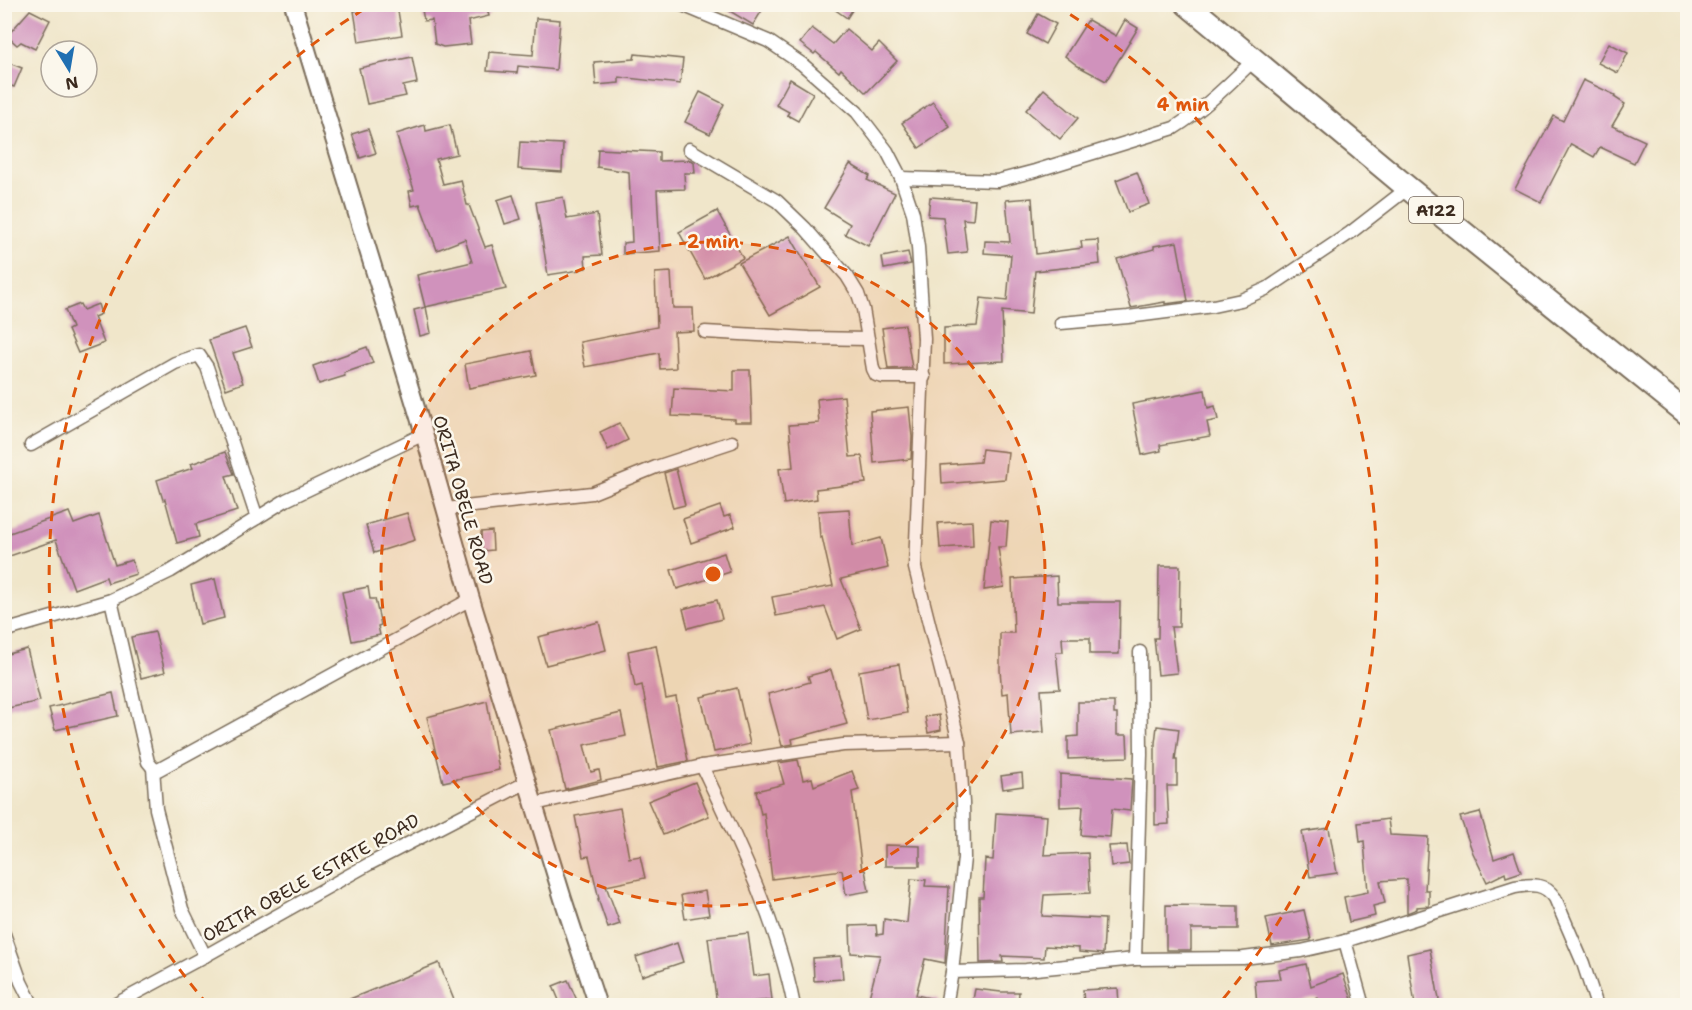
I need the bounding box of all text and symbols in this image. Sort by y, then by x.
north arrow [39,39,99,99]
text: N [64,72,80,95]
text: 4 min [1157,93,1209,117]
road number: A122 [1409,197,1463,223]
text: 2 min [687,230,739,254]
street label: ORITA OBELE ROAD [427,413,499,588]
centre of rings [703,564,723,584]
street label: ORITA OBELE ESTATE ROAD [198,808,424,948]

